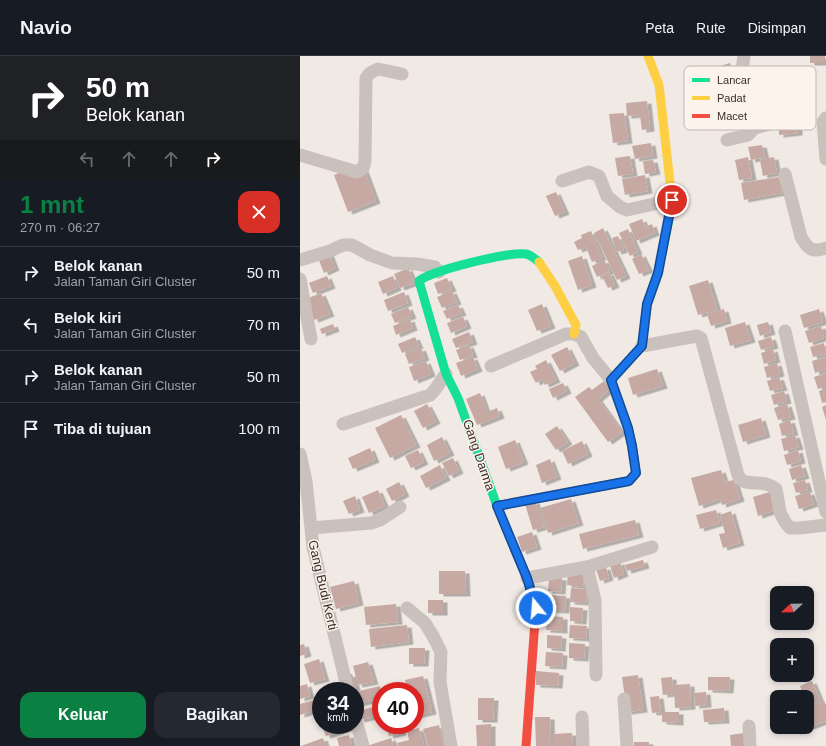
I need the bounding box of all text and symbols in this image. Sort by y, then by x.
text: Navio [20,17,72,38]
text: Peta [645,20,674,36]
text: Rute [696,20,726,36]
text: Disimpan [748,20,806,36]
legend [684,66,816,130]
icon: right [20,72,72,124]
text: 50 m [86,72,150,103]
text: Lancar [717,74,751,86]
text: Padat [717,92,746,104]
text: Belok kanan [86,105,185,125]
text: Macet [717,110,747,122]
icon: left [76,148,98,170]
icon: ahead [118,148,140,170]
icon: ahead [160,148,182,170]
icon: right [202,148,224,170]
pin [655,183,689,217]
icon: arrive [661,189,683,211]
text: 1 mnt [20,191,84,218]
button: close [238,191,280,233]
text: 270 m · 06:27 [20,220,100,235]
text: Belok kanan [54,257,142,274]
icon: right [20,262,42,284]
text: 50 m [247,264,280,281]
text: Jalan Taman Giri Cluster [54,274,196,289]
text: Belok kiri [54,309,122,326]
icon: left [20,314,42,336]
text: 70 m [247,316,280,333]
text: Jalan Taman Giri Cluster [54,326,196,341]
text: Belok kanan [54,361,142,378]
icon: right [20,366,42,388]
text: 50 m [247,368,280,385]
text: Jalan Taman Giri Cluster [54,378,196,393]
street label: Gang Darma [460,417,498,493]
icon: arrive [20,418,42,440]
text: Tiba di tujuan [54,420,151,437]
text: 100 m [238,420,280,437]
street label: Gang Budi Kerti [305,539,341,632]
north arrow [770,586,814,630]
map controls [770,586,814,734]
position arrow [515,587,557,629]
button: + [770,638,814,682]
speed limit sign: 40 [372,682,424,734]
button: − [770,690,814,734]
button: Keluar [20,692,146,738]
button: Bagikan [154,692,280,738]
text: 34 [327,692,349,714]
text: km/h [327,712,349,723]

